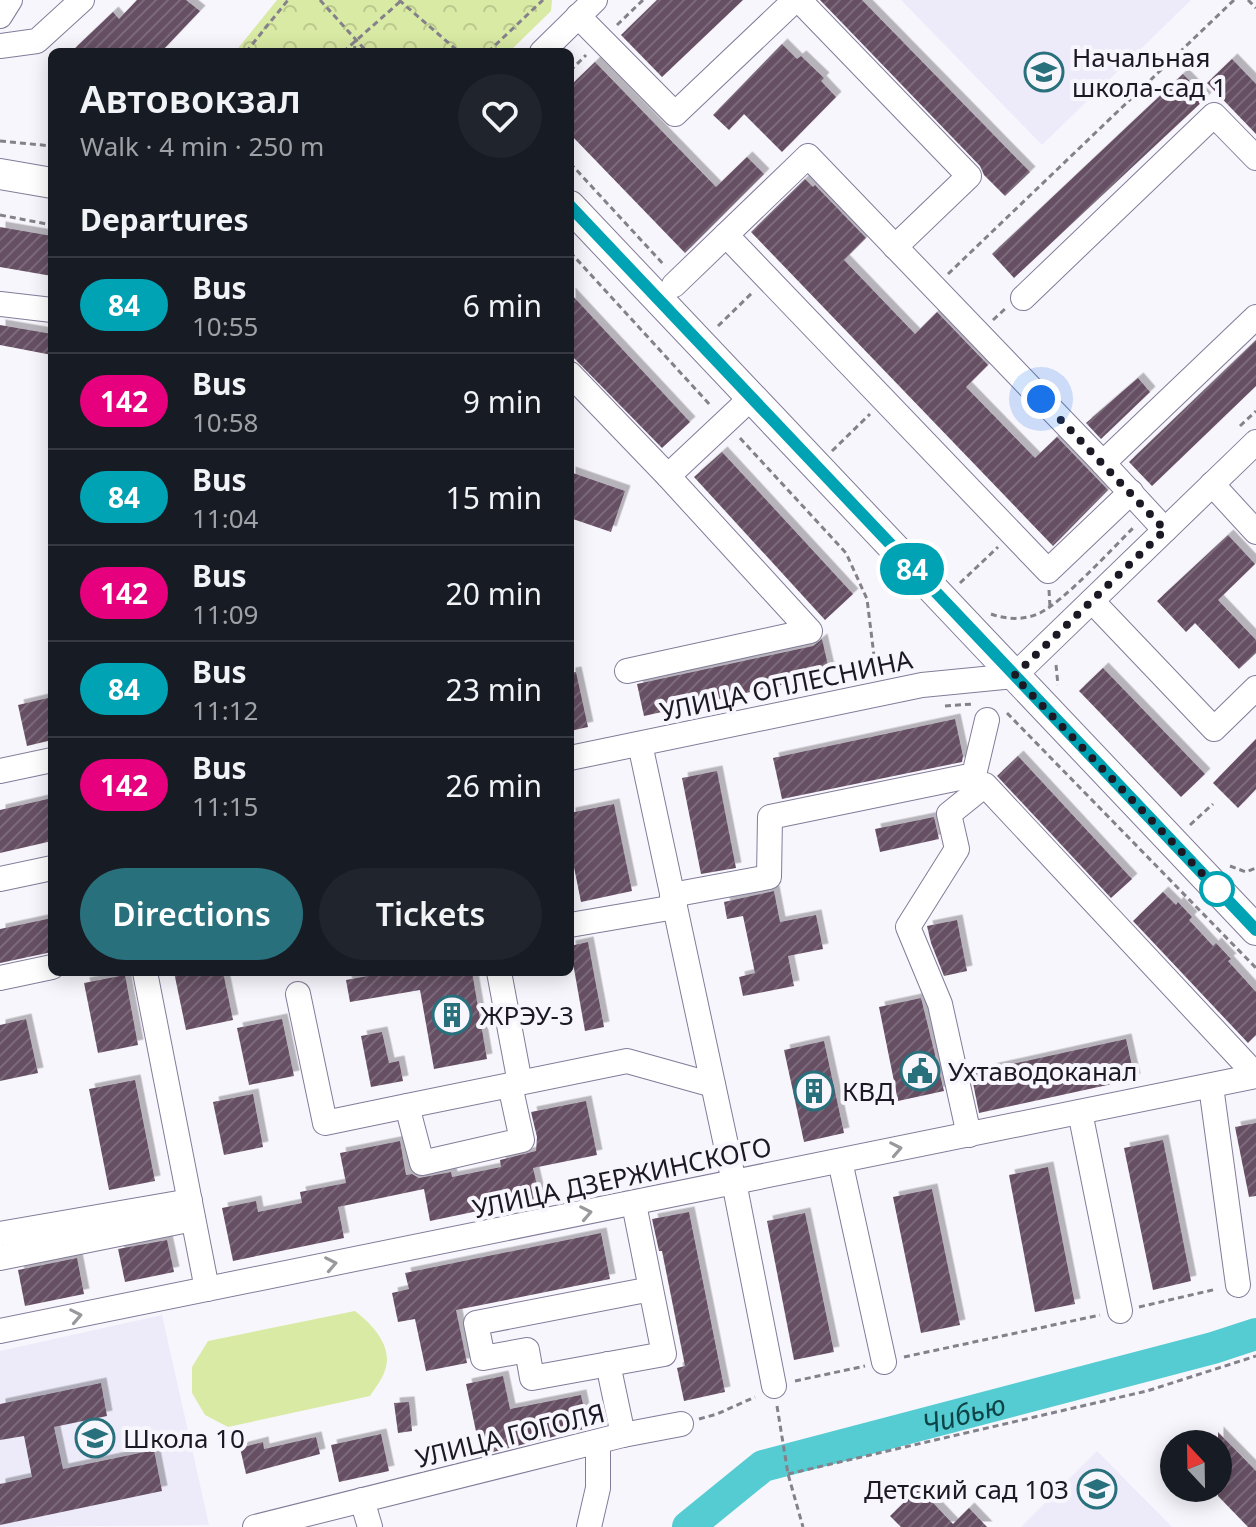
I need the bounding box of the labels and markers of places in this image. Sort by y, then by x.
place label: Начальная школа-сад 1 [1072,39,1227,105]
school or university icon: Начальная школа-сад 1 [1023,51,1065,93]
unlabelled marker [1200,872,1234,906]
building icon: ЖРЭУ-3 [431,994,473,1036]
place label: ЖРЭУ-3 [480,997,574,1033]
public building icon: Ухтаводоканал [899,1050,941,1092]
place label: Ухтаводоканал [948,1053,1138,1089]
building icon: КВД [793,1070,835,1112]
place label: КВД [842,1073,894,1109]
school or university icon: Школа 10 [74,1417,116,1459]
place label: Школа 10 [123,1420,245,1456]
school or university icon: Детский сад 103 [1076,1468,1118,1510]
place label: Детский сад 103 [864,1471,1069,1507]

